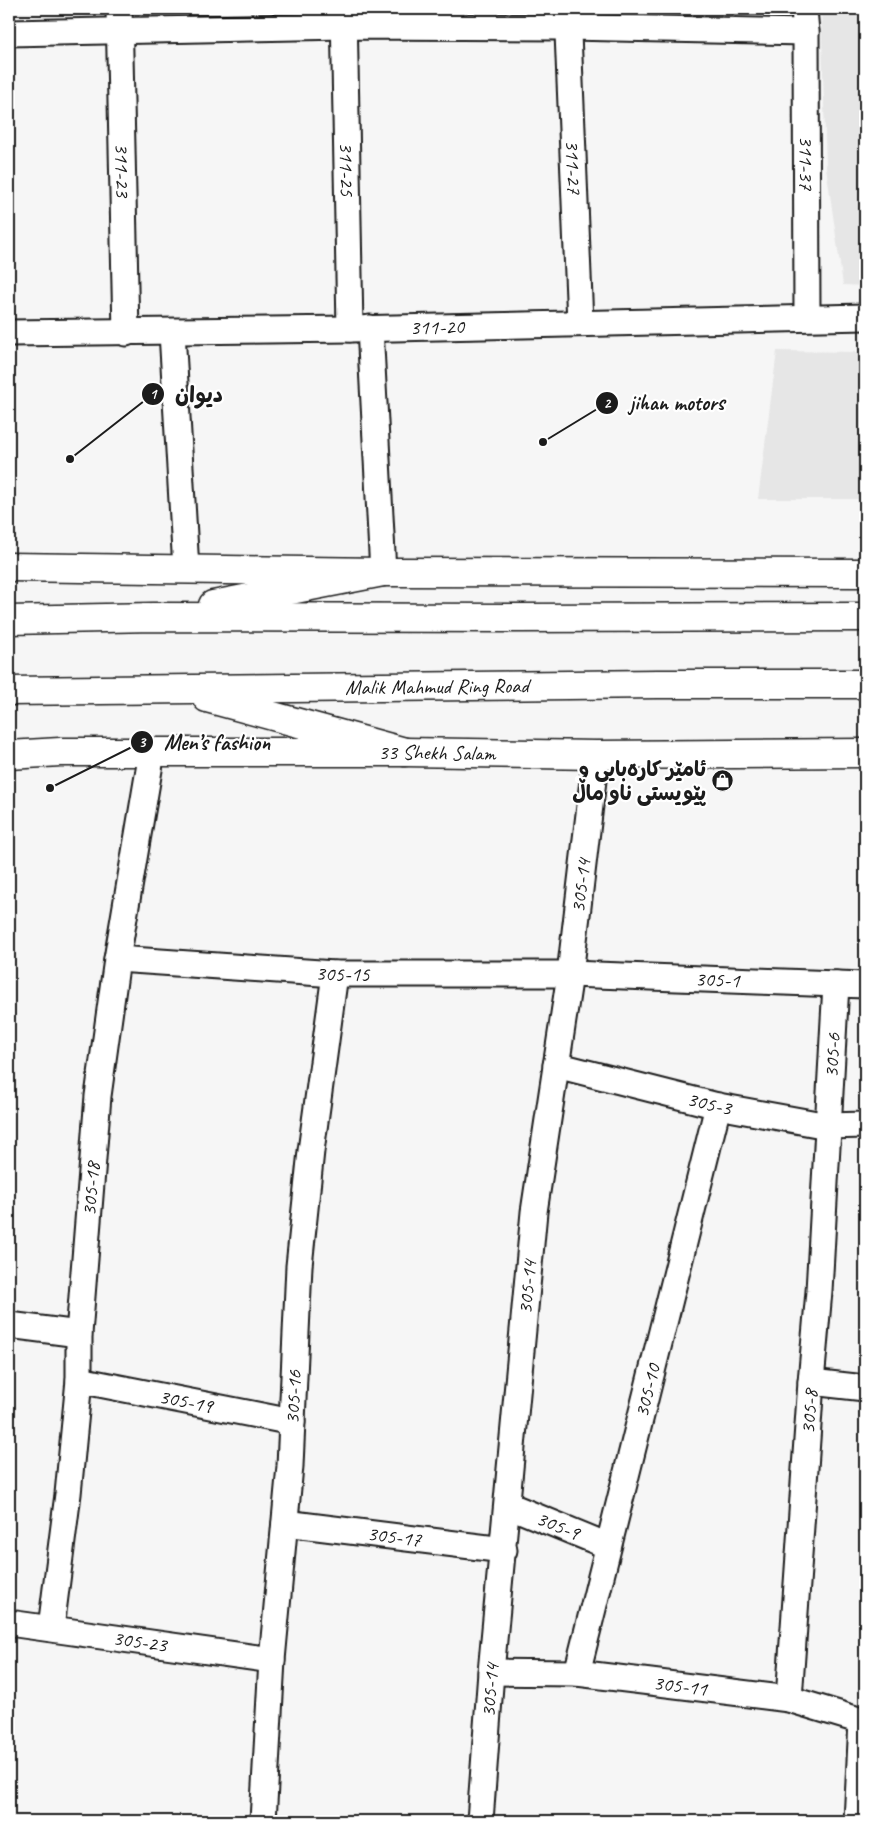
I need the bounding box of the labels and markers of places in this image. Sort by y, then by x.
callout: دیوان [140,375,233,412]
callout: jihan motors [595,384,735,421]
callout: Men’s fashion [130,723,280,760]
place label: ئامێر کارەبایی و پێویستی ناو ماڵ [572,756,707,806]
shop icon: ئامێر کارەبایی و پێویستی ناو ماڵ [710,769,734,793]

